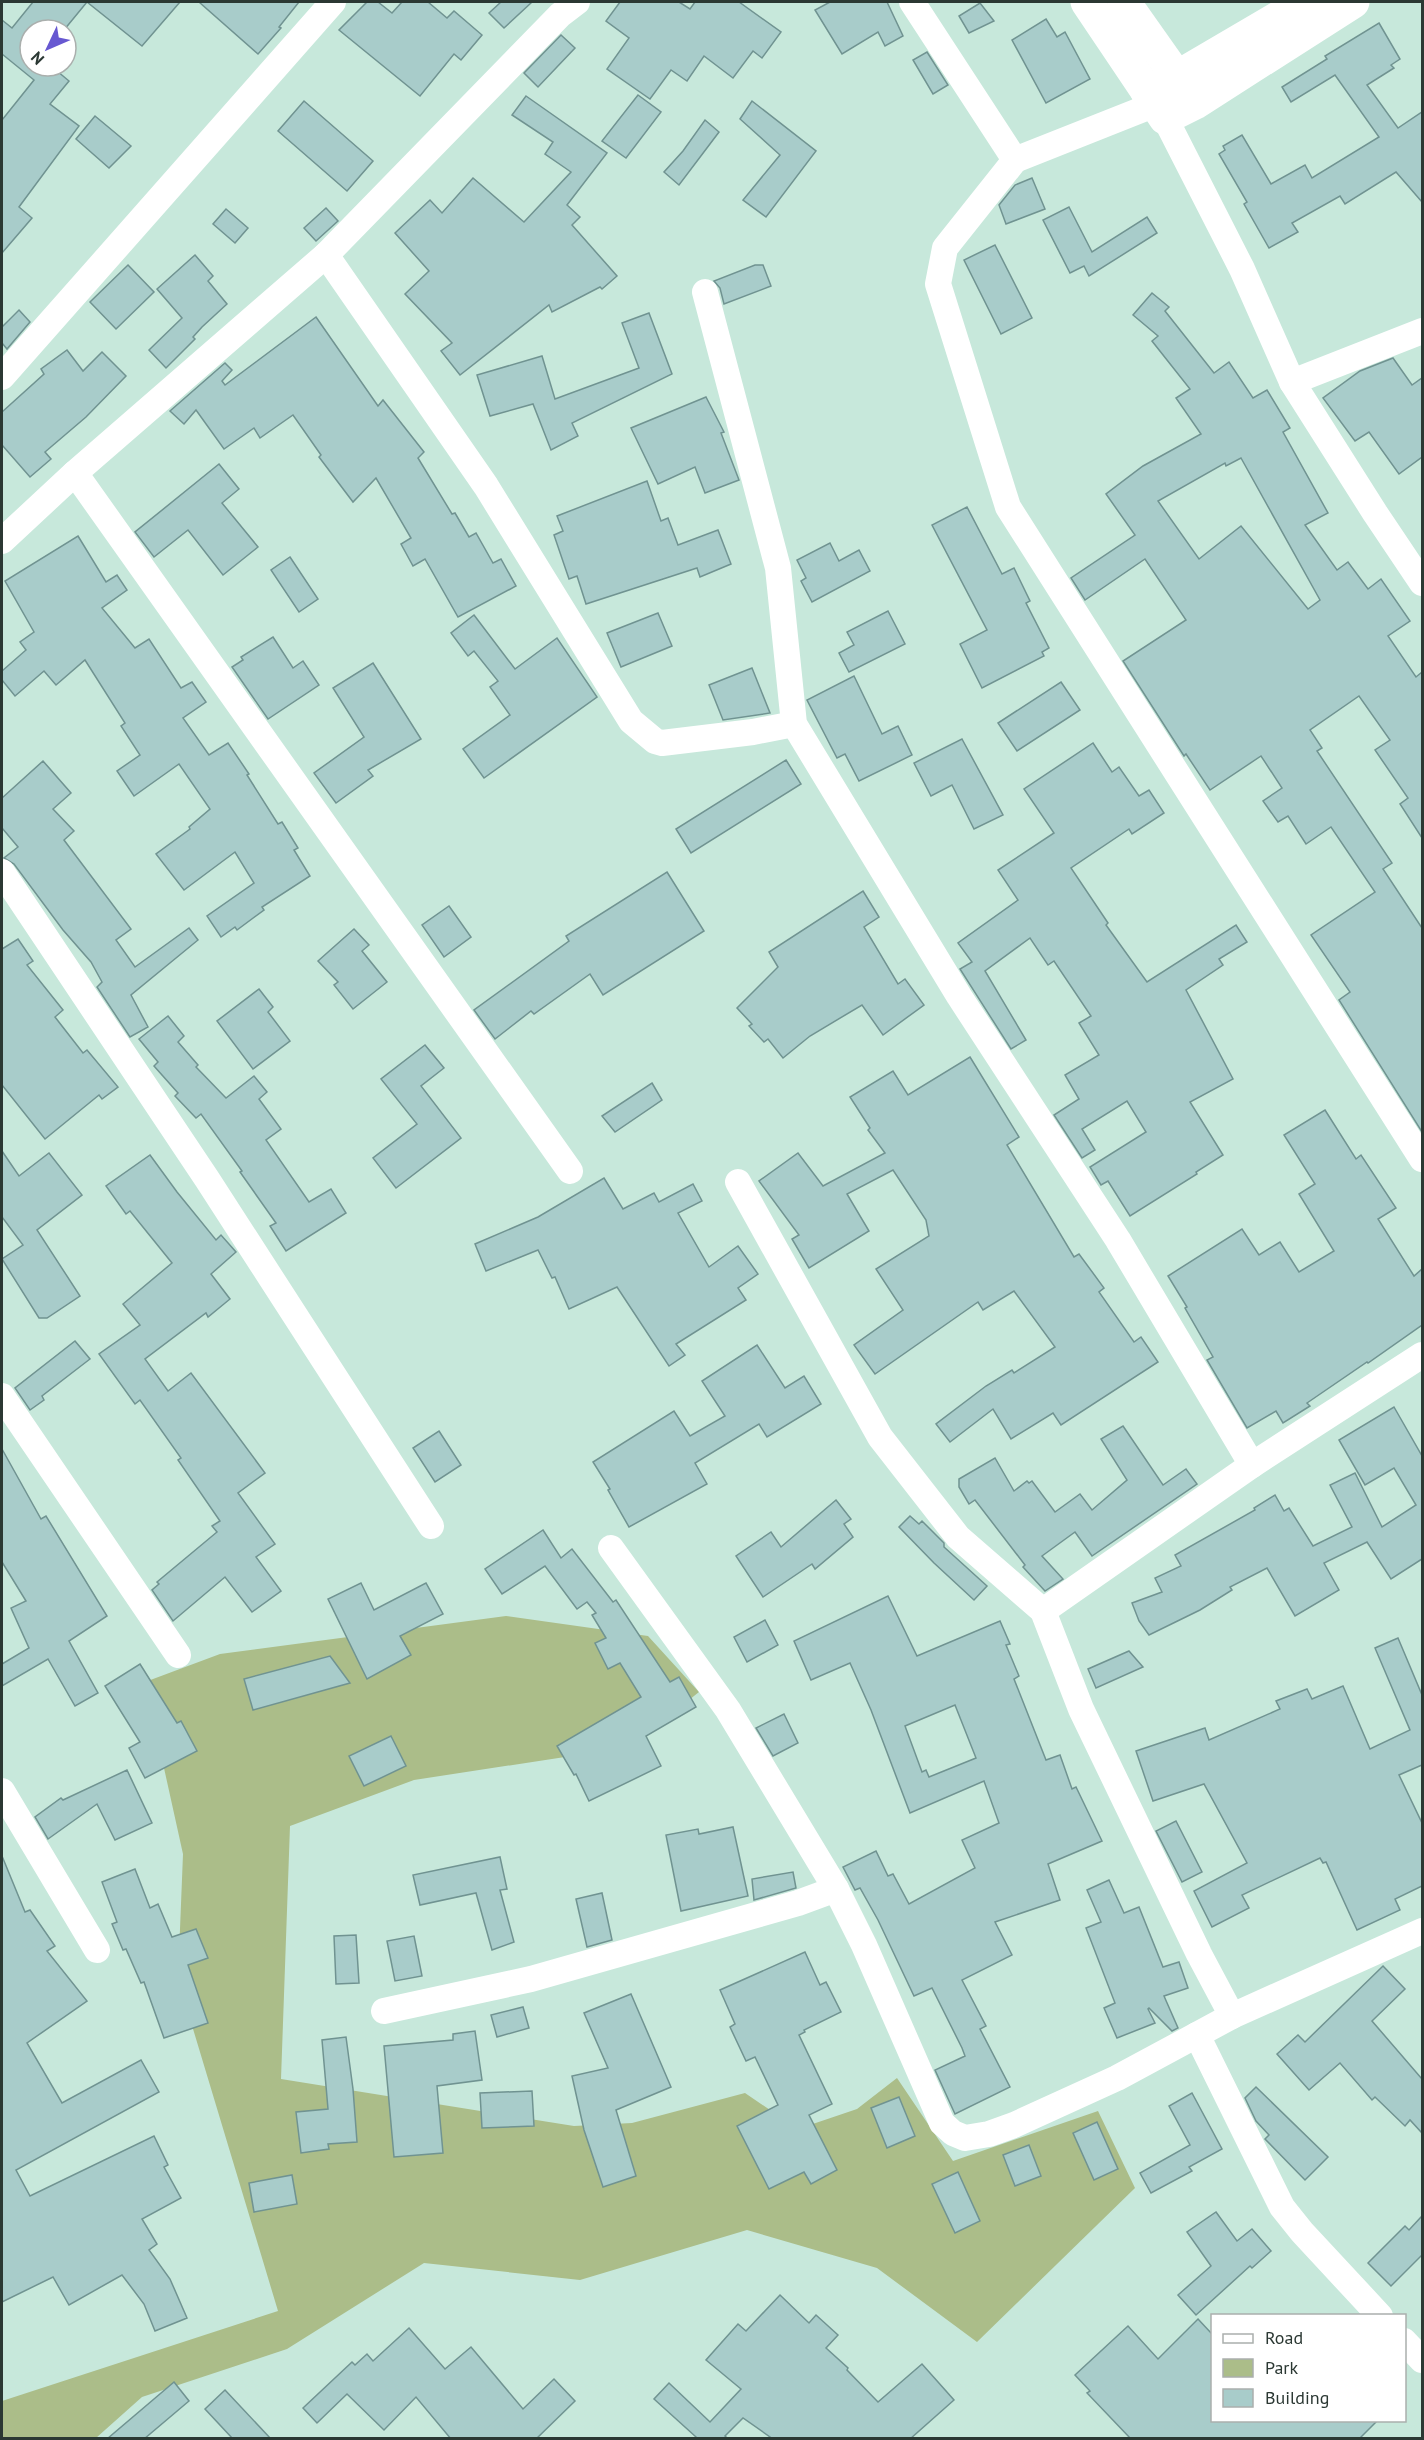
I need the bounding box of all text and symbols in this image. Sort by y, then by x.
north arrow [18,18,78,78]
text: N [26,48,48,69]
legend [1211,2314,1406,2422]
text: Road [1265,2326,1303,2349]
text: Park [1265,2356,1298,2379]
text: Building [1265,2386,1329,2409]

